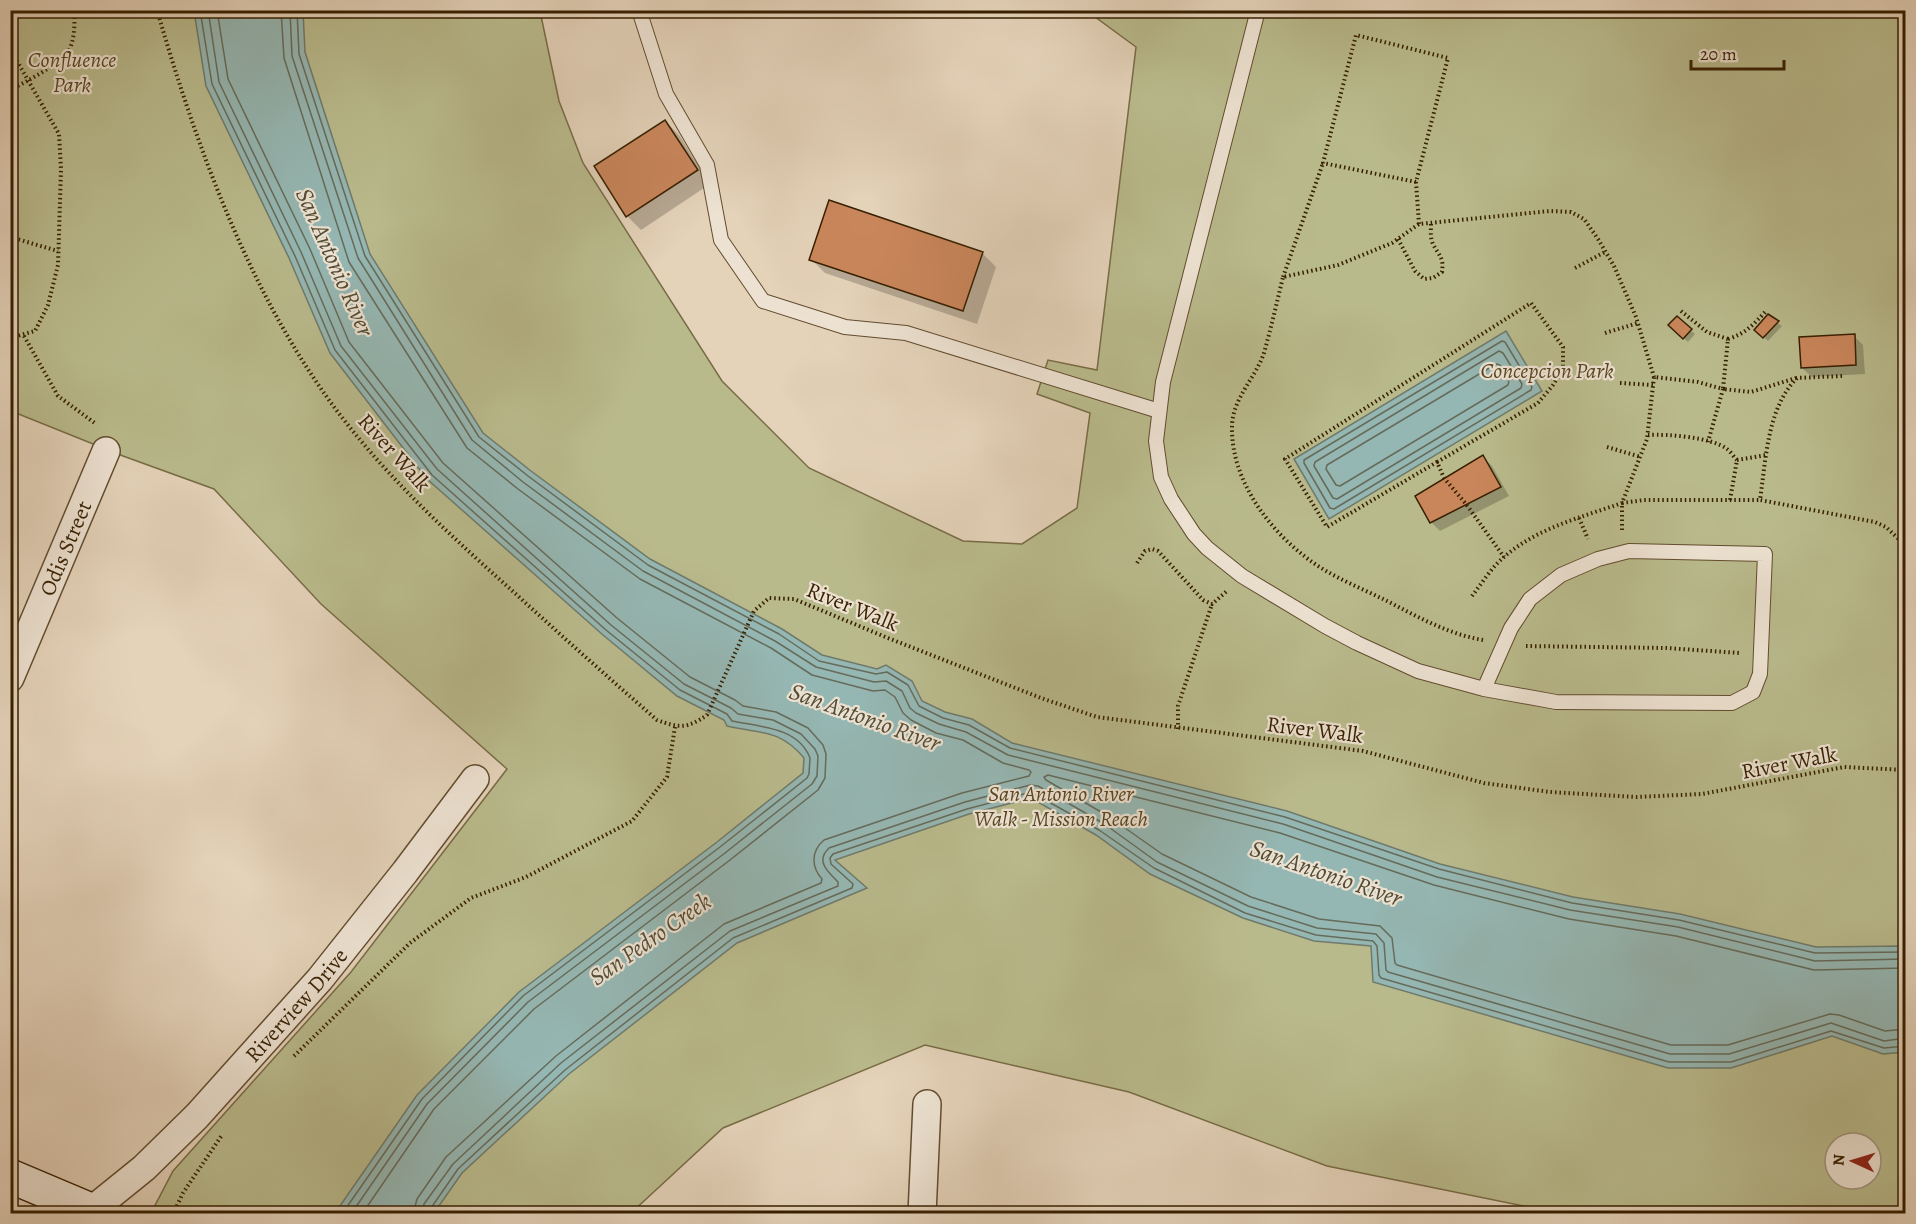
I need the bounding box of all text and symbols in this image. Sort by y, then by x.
scale bar [1691,33,1784,71]
text: 20 m [1700,42,1737,66]
park label: Confluence Park [28,45,116,100]
water label: San Antonio River [288,183,382,342]
park label: Concepcion Park [1480,356,1614,386]
street label: River Walk [351,407,438,499]
street label: Odis Street [32,496,99,601]
street label: River Walk [802,575,903,639]
water label: San Antonio River [785,675,946,759]
street label: River Walk [1265,709,1365,751]
street label: River Walk [1739,739,1840,787]
park label: San Antonio River Walk - Mission Reach [974,779,1148,834]
water label: San Antonio River [1246,832,1407,914]
water label: San Pedro Creek [583,885,718,993]
street label: Riverview Drive [238,942,355,1069]
north arrow [1823,1131,1883,1191]
text: N [1828,1153,1850,1167]

